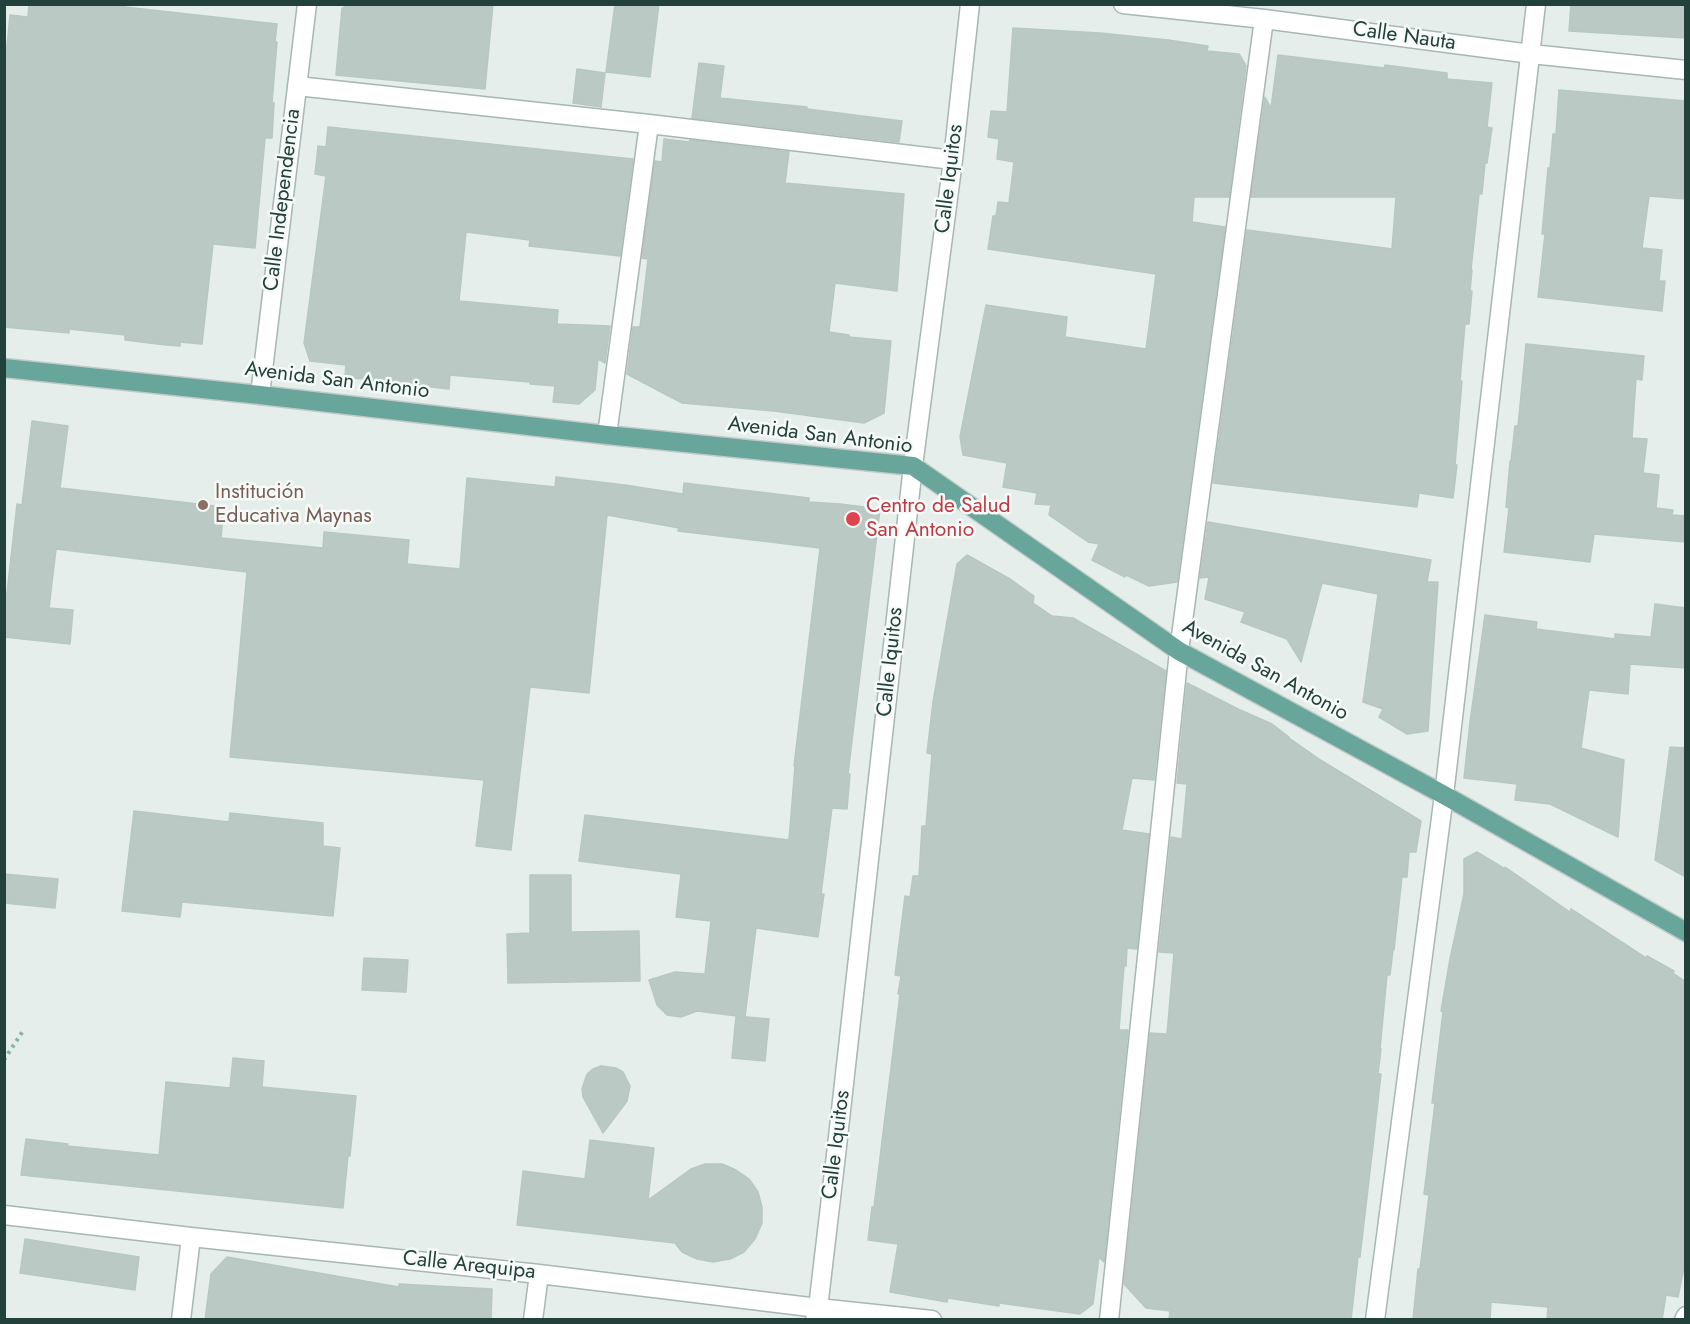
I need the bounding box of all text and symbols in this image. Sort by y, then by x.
street label: Calle Nauta [1351,17,1457,57]
street label: Calle Independencia [259,107,307,293]
street label: Calle Iquitos [931,123,969,235]
street label: Avenida San Antonio [243,357,431,405]
street label: Avenida San Antonio [726,412,914,460]
place label: Institución Educativa Maynas [215,480,372,530]
place label: Centro de Salud San Antonio [866,494,1010,544]
marker: Institución Educativa Maynas [196,498,210,512]
marker: Centro de Salud San Antonio [844,510,862,528]
street label: Calle Iquitos [873,606,909,718]
street label: Avenida San Antonio [1178,615,1352,727]
street label: Calle Iquitos [818,1089,856,1201]
street label: Calle Arequipa [401,1246,537,1286]

